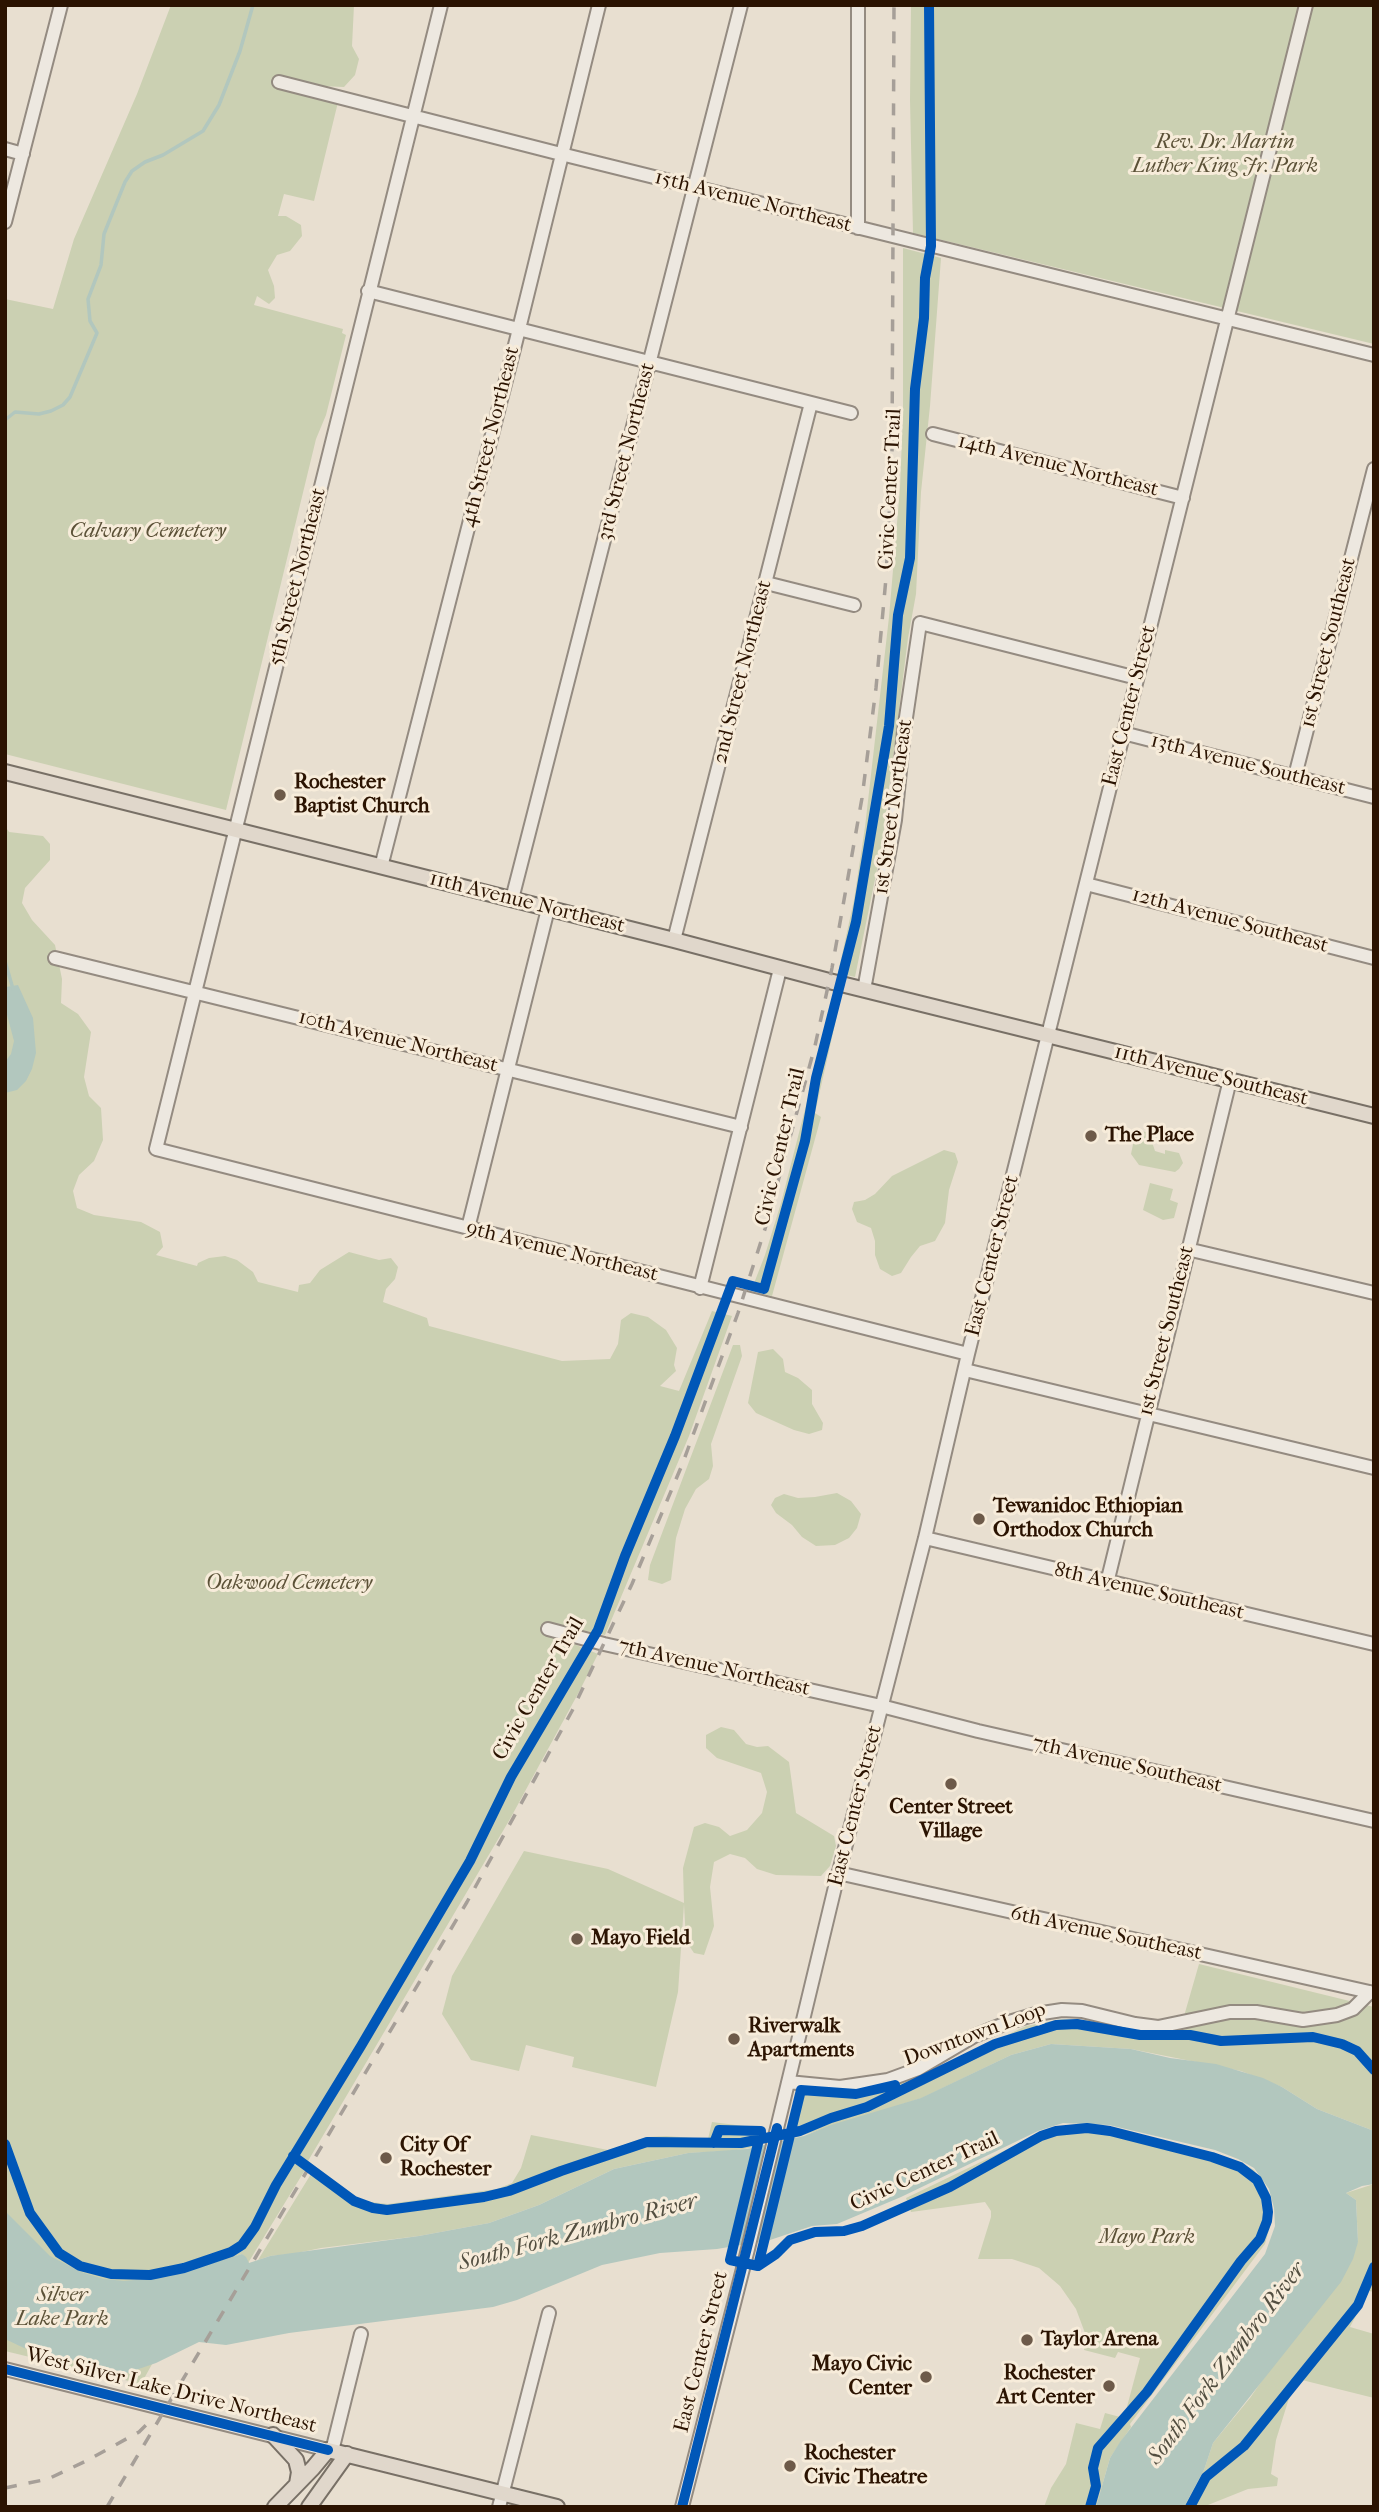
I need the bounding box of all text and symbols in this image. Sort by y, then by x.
park label: Rev. Dr. Martin Luther King Jr. Park [1132,130,1318,180]
street label: 15th Avenue Northeast [652,165,854,239]
street label: 4th Street Northeast [456,344,526,530]
street label: 3rd Street Northeast [593,360,661,544]
street label: Civic Center Trail [874,408,908,570]
street label: 14th Avenue Northeast [955,429,1161,503]
street label: 5th Street Northeast [264,485,332,669]
park label: Calvary Cemetery [70,519,226,545]
street label: 1st Street Southeast [1296,555,1362,731]
street label: 2nd Street Northeast [708,578,778,766]
street label: East Center Street [1098,623,1162,789]
street label: 1st Street Northeast [869,718,919,896]
street label: 13th Avenue Southeast [1148,729,1348,801]
place label: Rochester Baptist Church [294,770,430,820]
marker: Rochester Baptist Church [272,787,288,803]
street label: 11th Avenue Northeast [427,866,627,940]
street label: 12th Avenue Southeast [1129,883,1331,959]
street label: 10th Avenue Northeast [296,1005,500,1079]
street label: 11th Avenue Southeast [1112,1040,1310,1112]
street label: Civic Center Trail [751,1066,811,1228]
place label: The Place [1105,1123,1194,1149]
marker: The Place [1083,1128,1099,1144]
street label: East Center Street [961,1173,1025,1339]
street label: 9th Avenue Northeast [464,1216,660,1288]
street label: 1st Street Southeast [1134,1243,1200,1419]
place label: Tewanidoc Ethiopian Orthodox Church [993,1494,1183,1544]
marker: Tewanidoc Ethiopian Orthodox Church [971,1511,987,1527]
street label: 8th Avenue Southeast [1052,1558,1246,1626]
park label: Oakwood Cemetery [206,1571,372,1597]
street label: Civic Center Trail [488,1613,590,1765]
street label: 7th Avenue Northeast [616,1634,812,1702]
street label: East Center Street [824,1723,888,1889]
street label: 7th Avenue Southeast [1030,1731,1224,1799]
marker: Center Street Village [943,1776,959,1792]
place label: Center Street Village [889,1795,1013,1845]
street label: 6th Avenue Southeast [1008,1901,1204,1967]
place label: Mayo Field [591,1926,690,1952]
marker: Mayo Field [569,1931,585,1947]
street label: Downtown Loop [900,1998,1050,2072]
place label: Riverwalk Apartments [748,2014,854,2064]
marker: Riverwalk Apartments [726,2031,742,2047]
street label: Civic Center Trail [847,2126,1003,2218]
place label: City Of Rochester [400,2133,491,2183]
marker: City Of Rochester [378,2150,394,2166]
water label: South Fork Zumbro River [456,2188,700,2278]
park label: Mayo Park [1099,2225,1195,2251]
water label: South Fork Zumbro River [1142,2257,1312,2471]
street label: East Center Street [670,2269,734,2435]
park label: Silver Lake Park [15,2283,109,2333]
place label: Taylor Arena [1041,2327,1158,2353]
marker: Taylor Arena [1019,2332,1035,2348]
street label: West Silver Lake Drive Northeast [23,2343,319,2439]
place label: Mayo Civic Center [812,2352,912,2402]
place label: Rochester Art Center [997,2361,1095,2411]
marker: Mayo Civic Center [918,2369,934,2385]
marker: Rochester Art Center [1101,2378,1117,2394]
place label: Rochester Civic Theatre [804,2441,927,2491]
marker: Rochester Civic Theatre [782,2458,798,2474]

